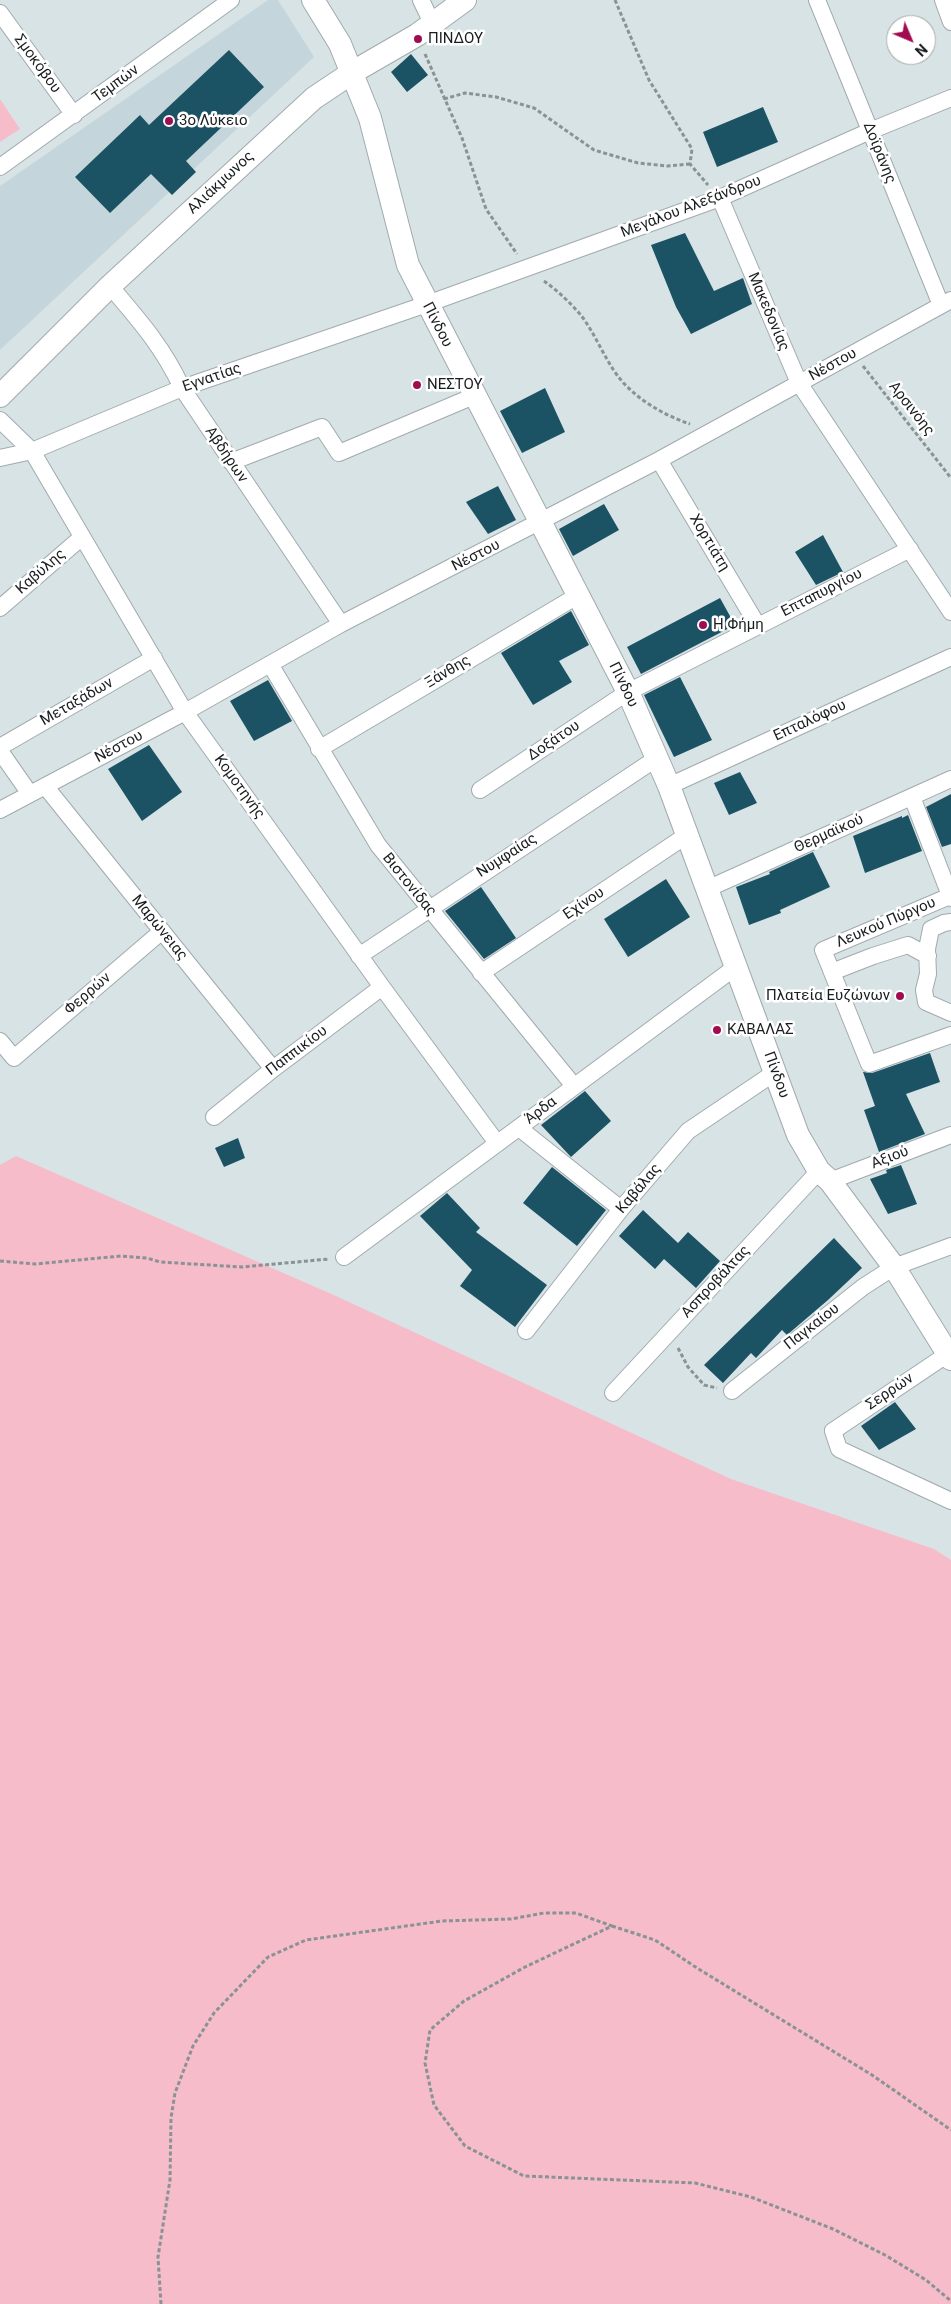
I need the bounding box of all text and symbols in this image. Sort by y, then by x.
north arrow [886,15,936,65]
place label: ΠΙΝΔΟΥ [428,30,483,48]
street label: Σμοκόβου [10,31,64,97]
marker: ΠΙΝΔΟΥ [412,33,424,45]
text: N [912,41,930,59]
street label: Τεμπών [89,61,143,107]
place label: 3ο Λύκειο [179,112,248,130]
marker: 3ο Λύκειο [163,115,175,127]
street label: Δοϊράνης [859,120,899,186]
street label: Αλιάκμωνος [184,148,258,218]
street label: Μεγάλου Αλεξάνδρου [618,172,764,242]
street label: Μακεδονίας [743,270,793,354]
street label: Πίνδου [418,300,456,350]
street label: Νέστου [806,345,860,385]
street label: Εγνατίας [180,360,244,396]
place label: ΝΕΣΤΟΥ [427,376,483,394]
street label: Αρσινόης [884,378,938,440]
marker: ΝΕΣΤΟΥ [411,379,423,391]
street label: Αβδήρων [201,424,251,486]
street label: Χορτιάτη [685,511,733,575]
street label: Νέστου [449,536,503,576]
street label: Καβύλης [13,546,69,598]
street label: Επταπυργίου [779,565,865,621]
place label: Η Φήμη [713,616,764,634]
marker: Η Φήμη [697,619,709,631]
street label: Ξάνθης [422,652,474,692]
street label: Πίνδου [604,659,642,711]
street label: Μεταξάδων [37,674,117,730]
street label: Επταλόφου [771,696,849,746]
street label: Δοξάτου [524,717,584,765]
street label: Νέστου [92,727,146,767]
street label: Κομοτηνής [210,751,268,823]
street label: Θερμαϊκού [792,811,866,857]
street label: Νυμφαίας [474,830,540,882]
street label: Βιστονίδας [378,850,440,920]
street label: Εχίνου [560,884,608,924]
street label: Μαρώνειας [127,892,191,964]
street label: Λευκού Πύργου [834,894,938,952]
street label: Φερρών [61,969,115,1019]
place label: Πλατεία Ευζώνων [766,987,890,1005]
marker: Πλατεία Ευζώνων [894,990,906,1002]
place label: ΚΑΒΑΛΑΣ [727,1021,794,1039]
street label: Παππικίου [263,1022,331,1080]
marker: ΚΑΒΑΛΑΣ [711,1024,723,1036]
street label: Πίνδου [759,1049,793,1101]
street label: Άρδα [521,1093,561,1129]
street label: Αξιού [869,1143,911,1173]
street label: Καβάλας [613,1160,665,1218]
street label: Ασπροβάλτας [678,1242,754,1322]
street label: Παγκαίου [781,1300,843,1354]
street label: Σερρών [863,1370,917,1414]

